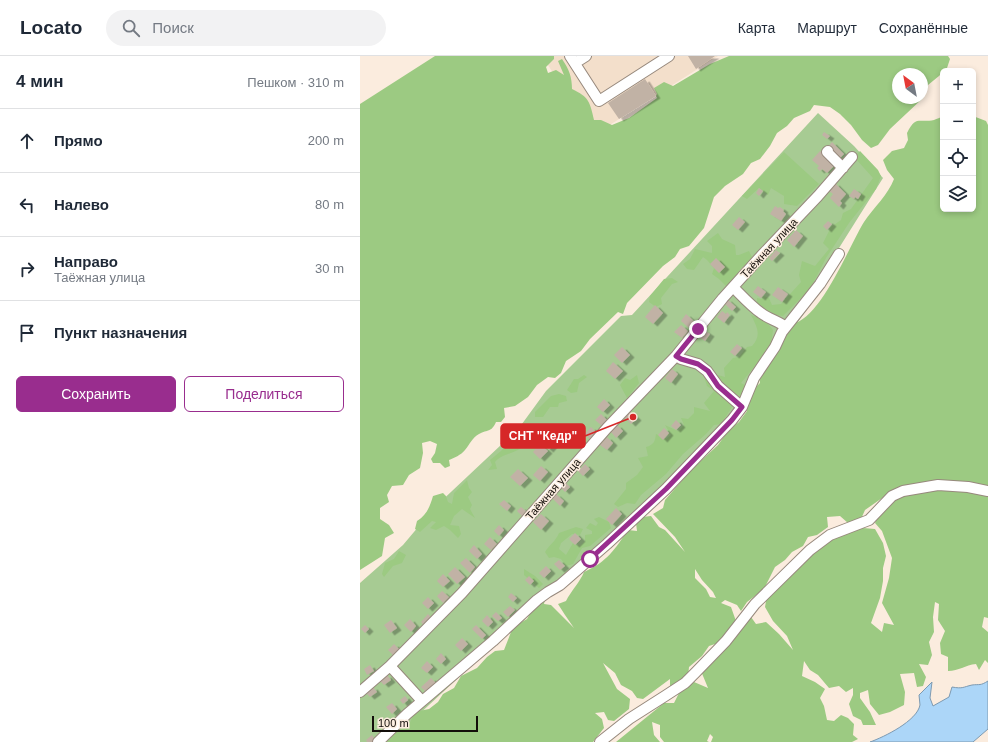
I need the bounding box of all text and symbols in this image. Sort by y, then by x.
search box [106,10,386,46]
text: Locato [20,17,82,38]
icon: search [120,17,142,39]
text: Поиск [152,19,194,36]
text: Карта [738,20,775,36]
text: Маршрут [797,20,857,36]
text: Сохранённые [879,20,968,36]
north arrow [892,68,928,104]
map controls [940,68,976,212]
button: + [940,68,976,104]
text: 4 мин [16,72,63,91]
text: Пешком · 310 m [247,75,344,90]
button: − [940,104,976,140]
icon: ahead [16,130,38,152]
text: Прямо [54,132,103,149]
text: 200 m [308,133,344,148]
button: locate [940,140,976,176]
button: layers [940,176,976,212]
icon: left [16,194,38,216]
text: Налево [54,196,109,213]
text: 80 m [315,197,344,212]
street label: Таёжная улица [738,215,800,280]
text: Направо [54,253,118,270]
icon: right [16,258,38,280]
text: 30 m [315,261,344,276]
text: Таёжная улица [54,270,145,285]
route end [689,320,707,338]
icon: arrive [16,322,38,344]
text: Пункт назначения [54,324,187,341]
button: Сохранить [16,376,176,412]
button: Поделиться [184,376,344,412]
callout: СНТ "Кедр" [501,424,585,448]
text: СНТ "Кедр" [509,429,577,443]
street label: Таёжная улица [523,455,583,522]
route start [581,550,599,568]
scale bar [372,714,478,733]
text: 100 m [378,717,409,729]

